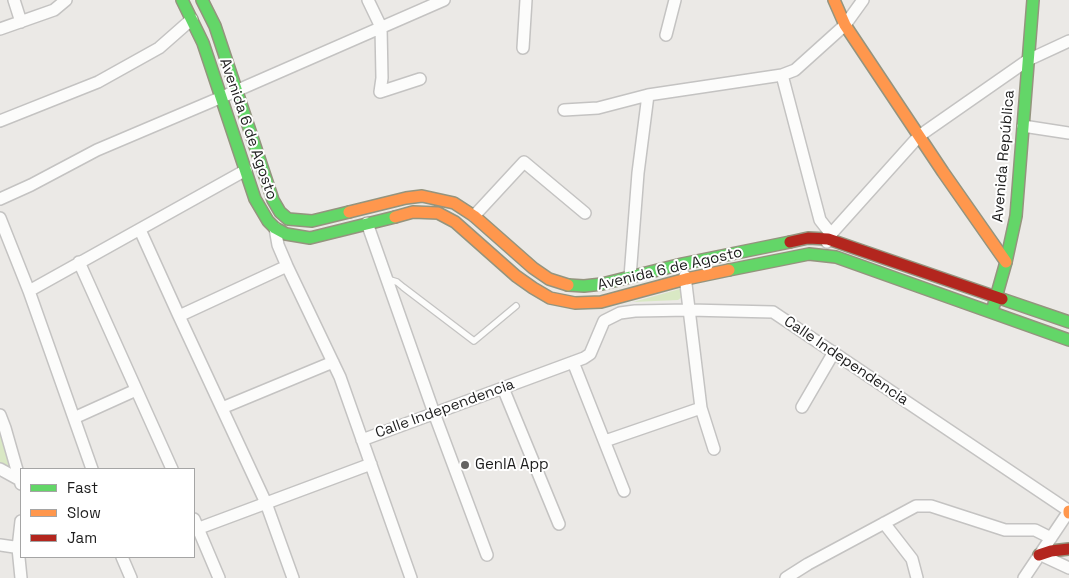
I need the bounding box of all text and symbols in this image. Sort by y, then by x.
street label: Avenida 6 de Agosto [215,56,281,202]
street label: Avenida República [989,89,1019,223]
street label: Avenida 6 de Agosto [596,244,744,294]
street label: Calle Independencia [780,313,912,409]
street label: Calle Independencia [373,375,517,443]
place label: GenIA App [475,456,549,474]
marker: GenIA App [459,459,471,471]
legend [20,468,195,558]
text: Fast [67,478,98,497]
text: Slow [67,503,101,522]
text: Jam [67,528,97,547]

